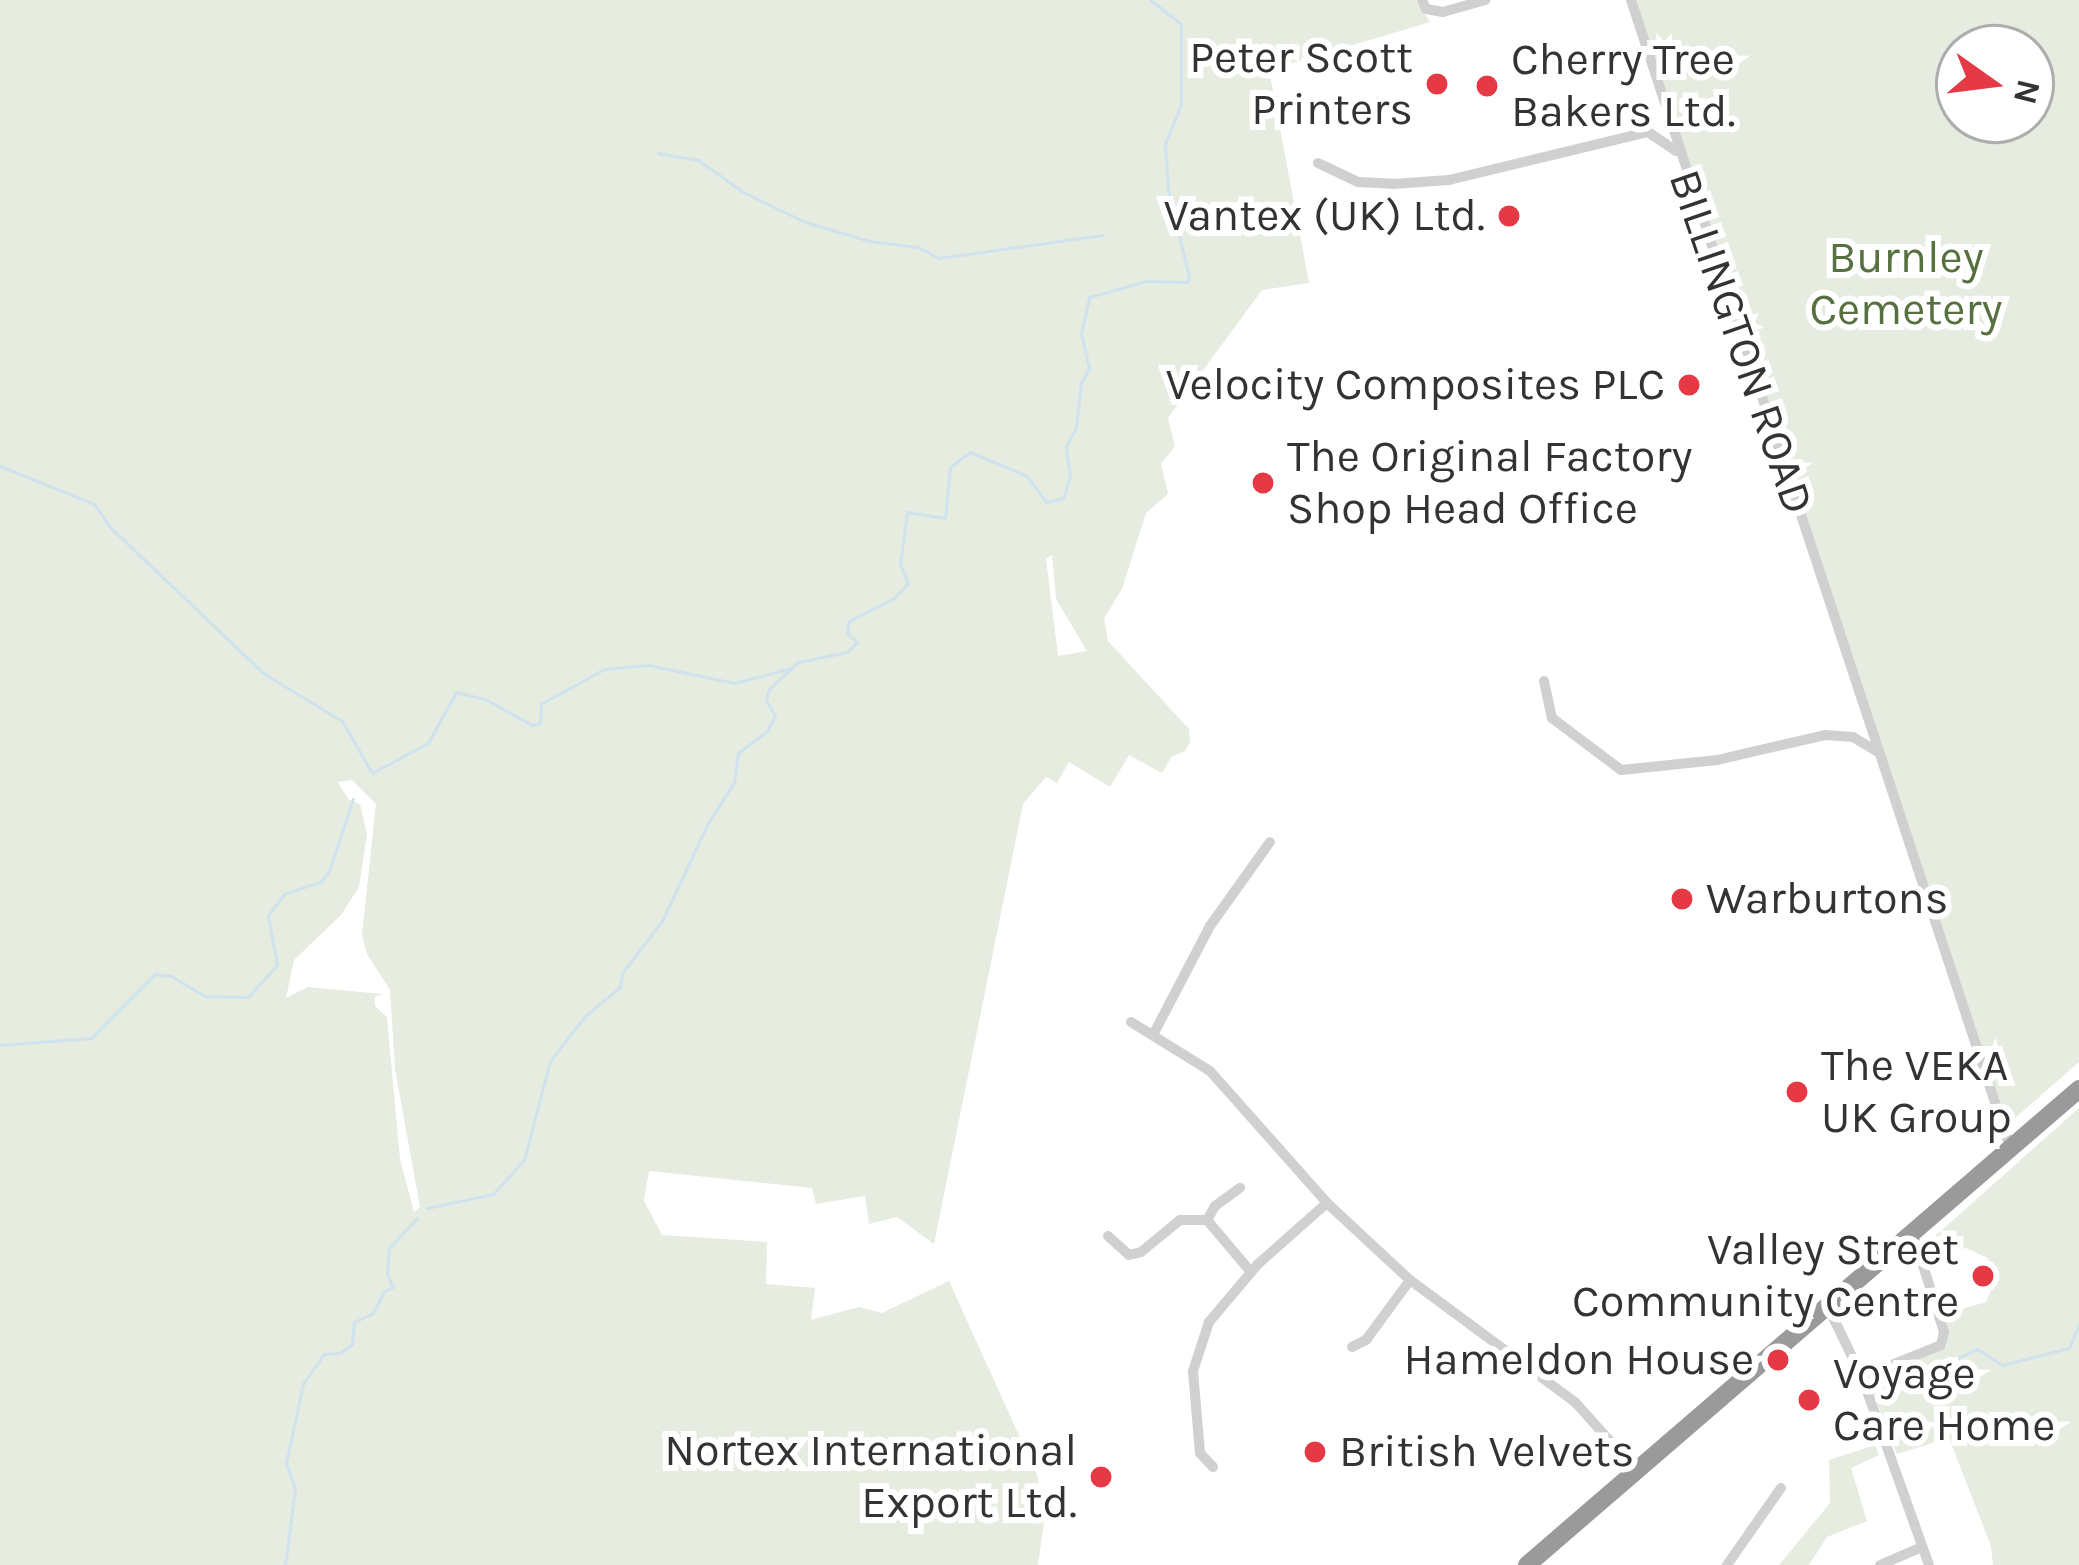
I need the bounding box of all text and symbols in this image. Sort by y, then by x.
north arrow [1935,24,2055,144]
place label: Peter Scott Printers [1189,31,1413,137]
place label: Cherry Tree Bakers Ltd. [1511,33,1735,139]
marker: Peter Scott Printers [1424,71,1450,97]
marker: Cherry Tree Bakers Ltd. [1474,73,1500,99]
text: N [2006,76,2048,108]
street label: BILLINGTON ROAD [1657,163,1825,521]
place label: Vantex (UK) Ltd. [1163,189,1485,243]
marker: Vantex (UK) Ltd. [1496,203,1522,229]
park label: Burnley Cemetery [1809,231,2003,337]
place label: Velocity Composites PLC [1166,358,1665,412]
marker: Velocity Composites PLC [1676,372,1702,398]
place label: The Original Factory Shop Head Office [1287,430,1692,536]
marker: The Original Factory Shop Head Office [1250,470,1276,496]
place label: Warburtons [1706,872,1948,926]
marker: Warburtons [1669,886,1695,912]
place label: The VEKA UK Group [1821,1039,2012,1145]
marker: The VEKA UK Group [1784,1079,1810,1105]
place label: Valley Street Community Centre [1572,1223,1959,1329]
marker: Valley Street Community Centre [1970,1263,1996,1289]
place label: Hameldon House [1404,1333,1754,1387]
marker: Hameldon House [1765,1347,1791,1373]
place label: Voyage Care Home [1833,1347,2055,1453]
marker: Voyage Care Home [1796,1387,1822,1413]
place label: Nortex International Export Ltd. [664,1424,1077,1530]
place label: British Velvets [1339,1425,1634,1479]
marker: British Velvets [1302,1439,1328,1465]
marker: Nortex International Export Ltd. [1088,1464,1114,1490]

